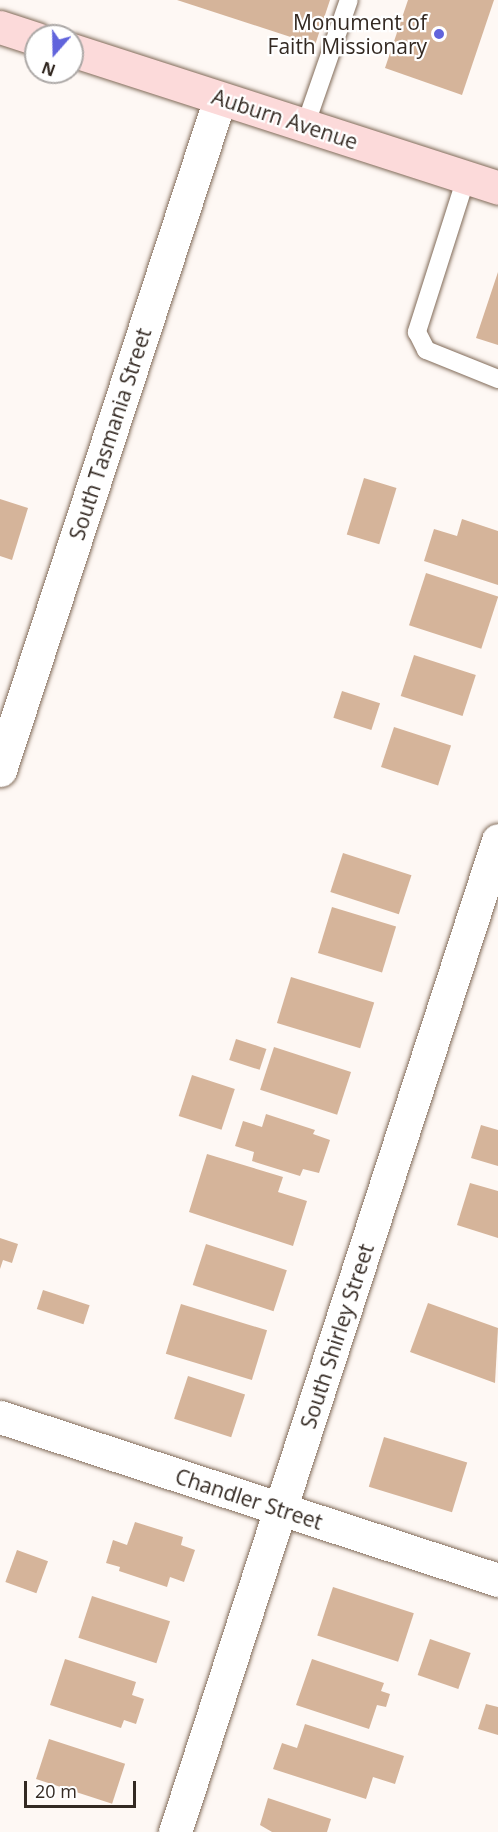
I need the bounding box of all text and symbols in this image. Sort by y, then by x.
place label: Monument of Faith Missionary [268,9,427,59]
north arrow [24,24,84,84]
marker: Monument of Faith Missionary [432,27,446,41]
text: N [39,56,58,82]
street label: Auburn Avenue [209,84,361,154]
street label: South Tasmania Street [64,325,156,543]
street label: South Shirley Street [295,1240,379,1432]
street label: Chandler Street [172,1463,326,1535]
scale bar [27,1769,140,1807]
text: 20 m [35,1779,77,1803]

